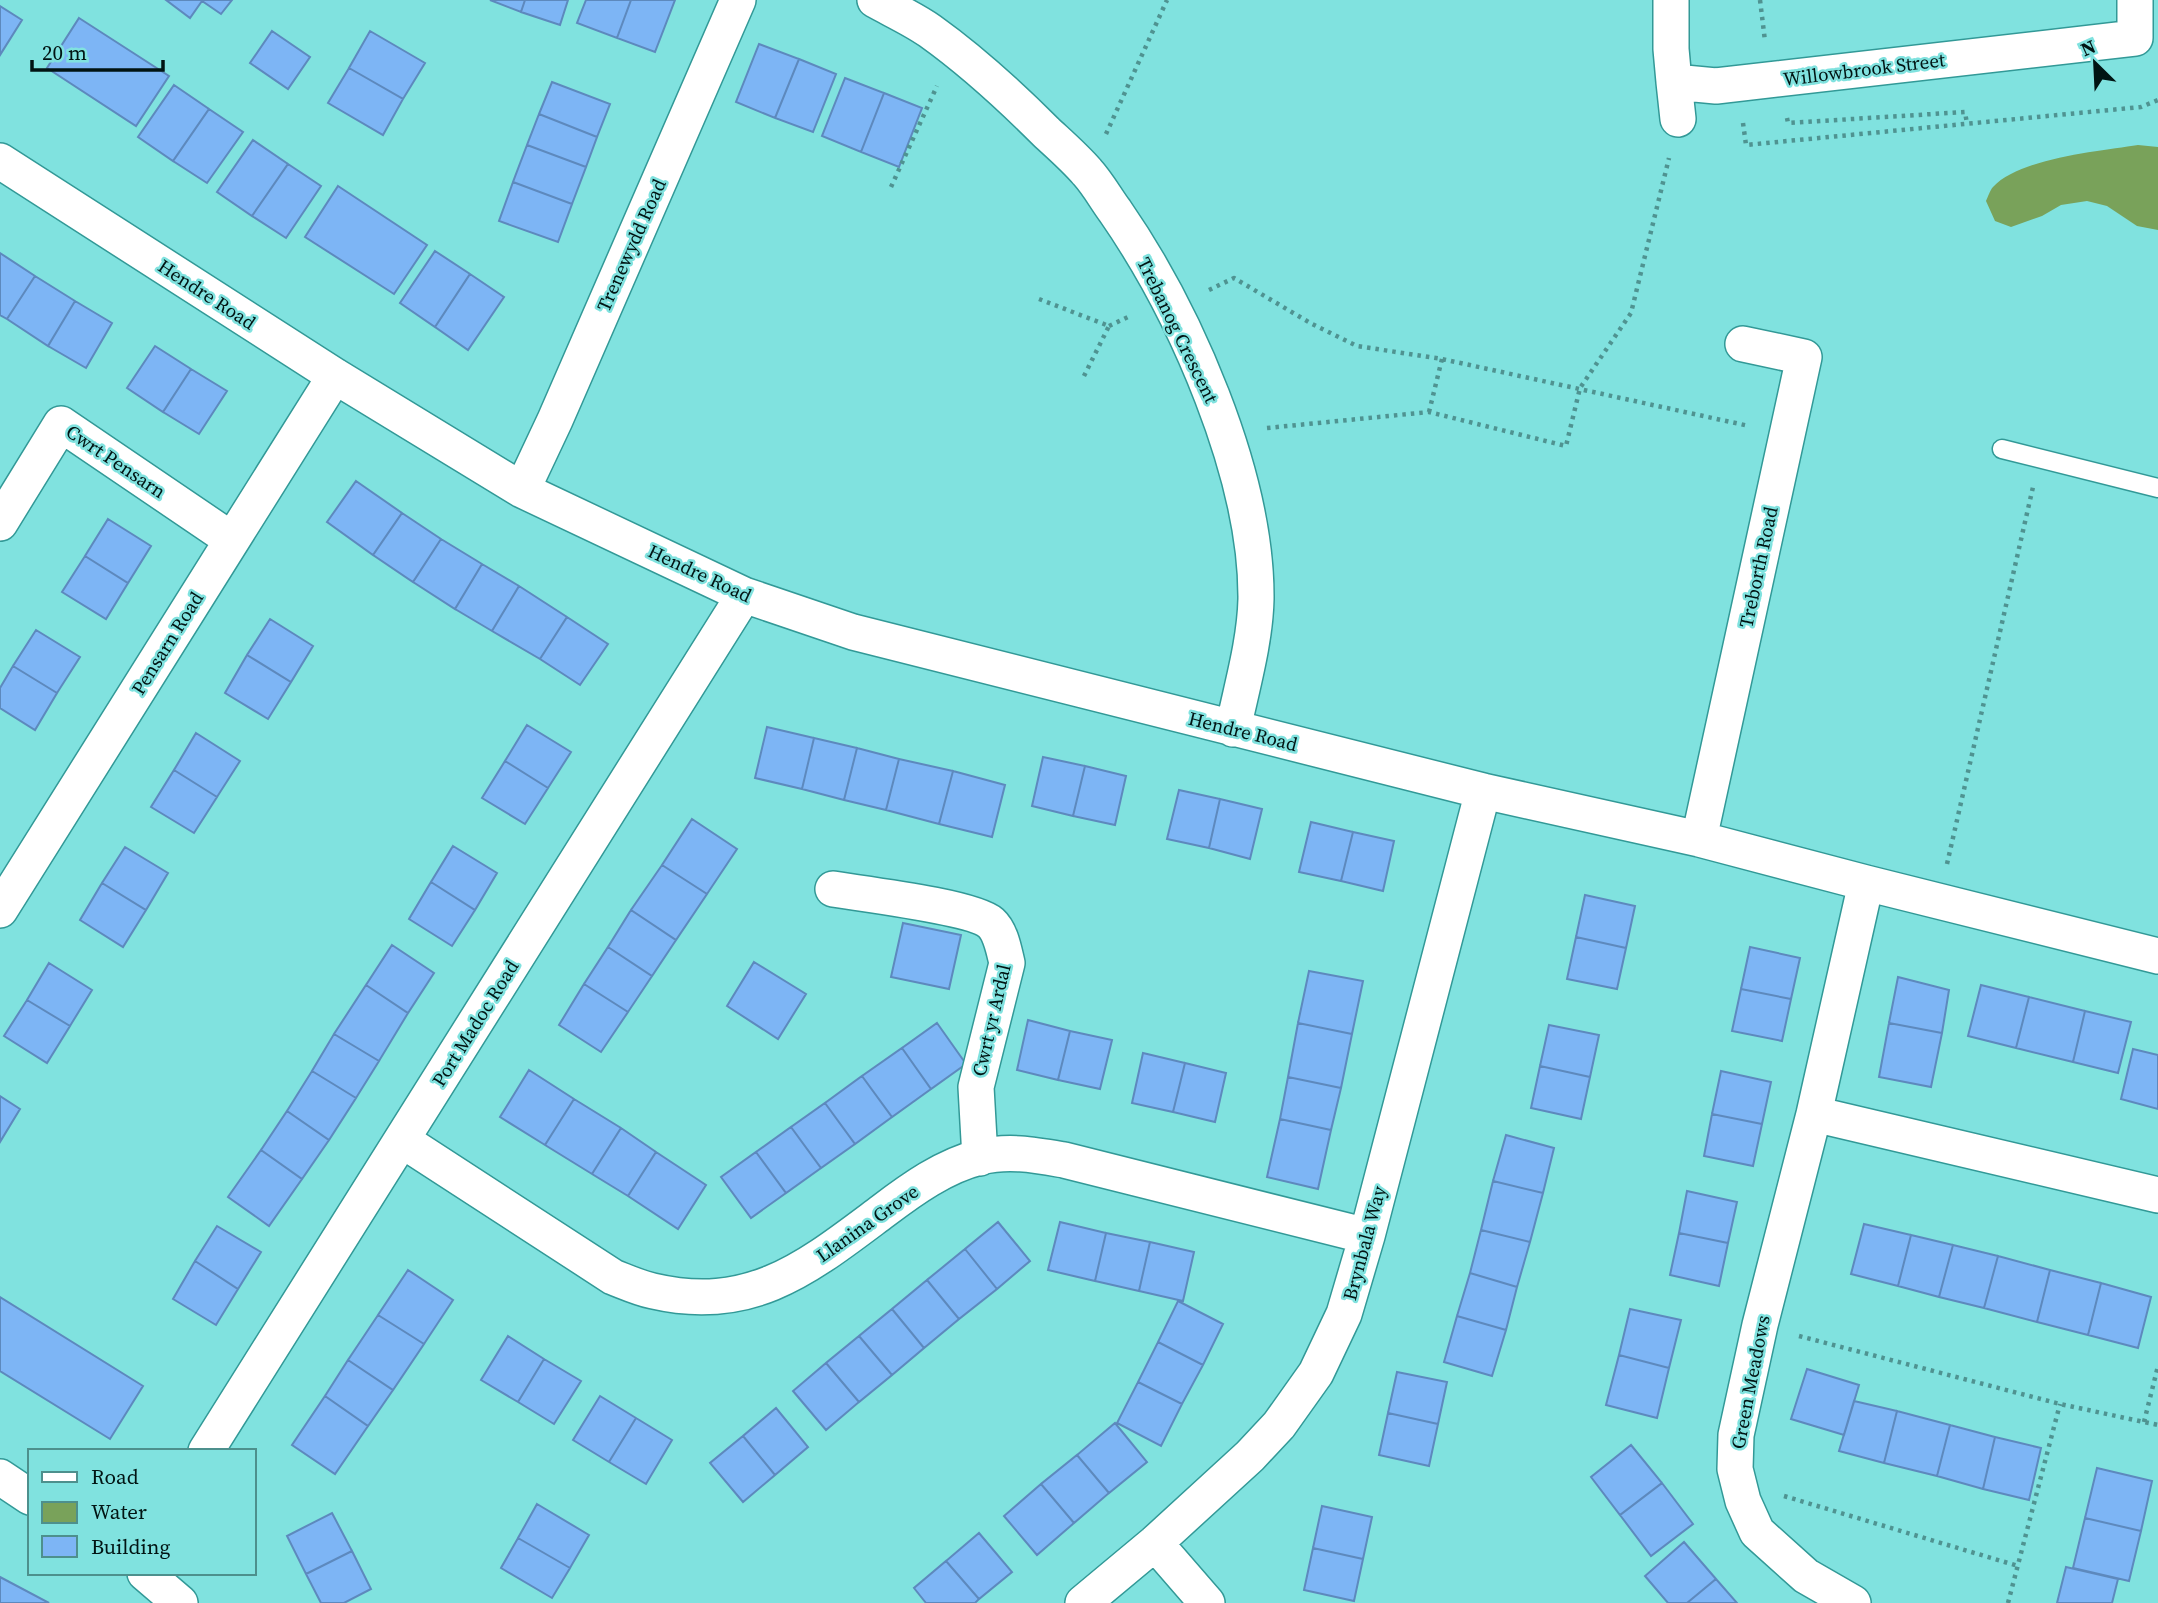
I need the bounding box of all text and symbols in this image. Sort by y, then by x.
scale bar [32,28,163,72]
north arrow [2060,28,2130,98]
text: N [2076,33,2100,62]
text: 20 m [42,38,87,67]
street label: Willowbrook Street [1782,46,1947,92]
street label: Trenewydd Road [590,174,672,315]
street label: Hendre Road [153,253,261,335]
street label: Trebanog Crescent [1131,253,1225,408]
street label: Cwrt Pensarn [61,418,171,504]
street label: Treborth Road [1732,504,1784,630]
street label: Hendre Road [644,538,756,608]
street label: Pensarn Road [125,586,209,699]
street label: Hendre Road [1186,705,1300,757]
street label: Port Madoc Road [426,955,524,1091]
street label: Cwrt yr Ardal [966,961,1017,1079]
street label: Llanina Grove [811,1178,923,1268]
street label: Brynbala Way [1336,1183,1392,1303]
street label: Green Meadows [1724,1313,1776,1451]
legend [28,1449,256,1575]
text: Road [91,1462,139,1491]
text: Water [91,1497,147,1526]
text: Building [91,1532,170,1561]

